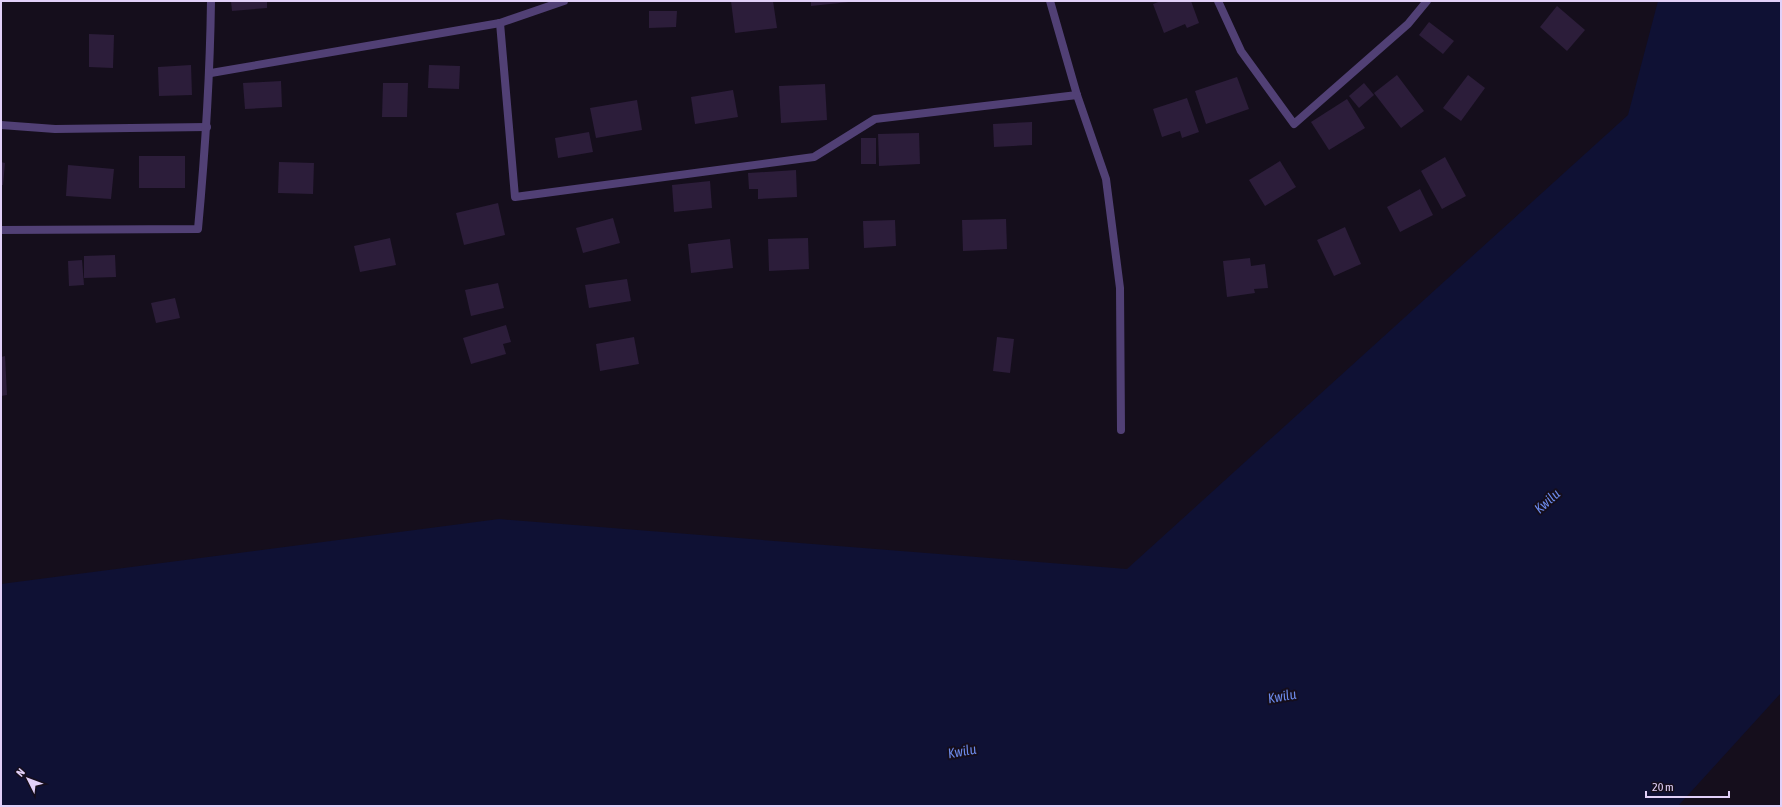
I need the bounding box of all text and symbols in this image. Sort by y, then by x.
water label: Kwilu [1531,485,1563,516]
water label: Kwilu [1267,686,1298,706]
water label: Kwilu [947,741,978,761]
north arrow [8,759,48,799]
text: N [14,766,27,779]
scale bar [1646,773,1729,799]
text: 20 m [1652,780,1674,794]

